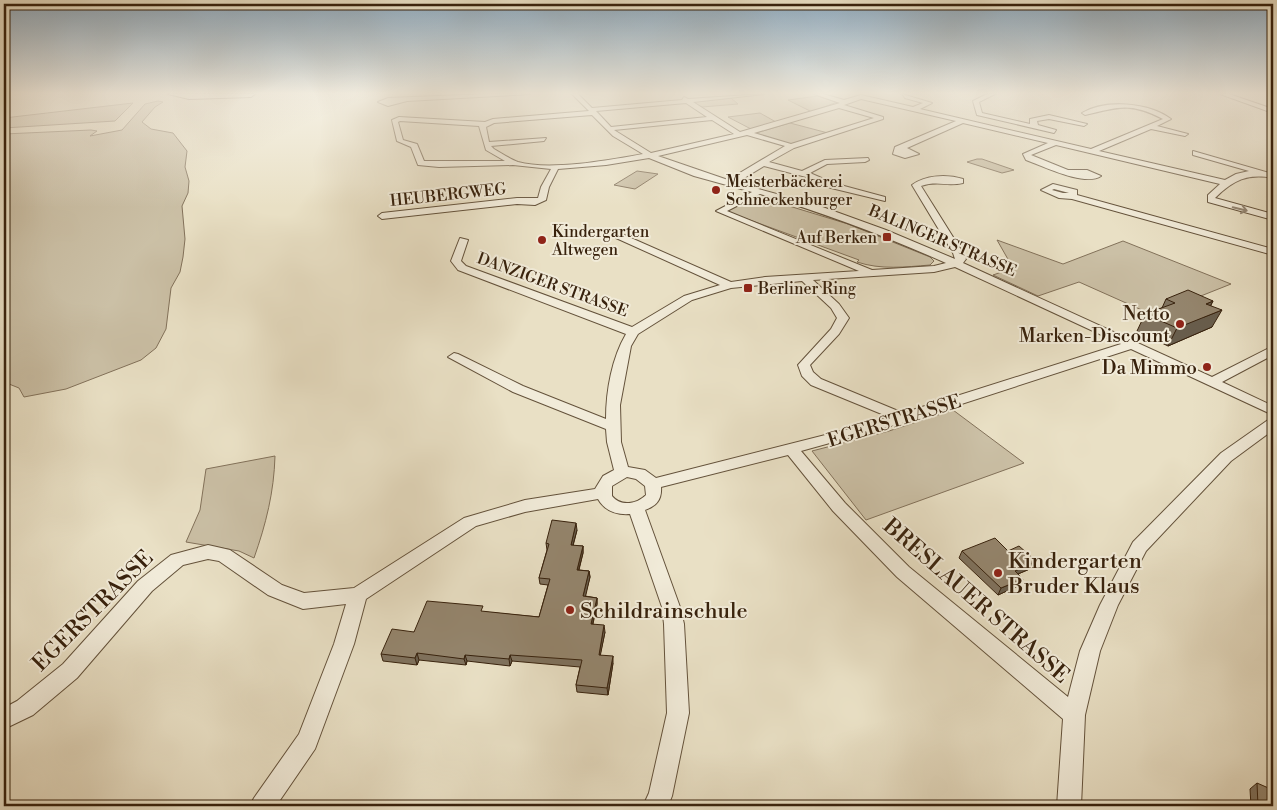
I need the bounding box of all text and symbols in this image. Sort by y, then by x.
place label: Meisterbäckerei Schneckenburger [726,172,852,210]
street label: HEUBERGWEG [389,179,508,211]
marker: Meisterbäckerei Schneckenburger [710,184,722,196]
street label: BALINGER STRASSE [865,200,1020,281]
one-way arrow [1232,205,1248,214]
place label: Kindergarten Altwegen [551,222,650,260]
place label: Auf Berken [795,228,877,248]
marker: Auf Berken [881,231,893,243]
marker: Kindergarten Altwegen [536,234,548,246]
street label: DANZIGER STRASSE [474,248,631,322]
place label: Berliner Ring [757,279,857,299]
marker: Berliner Ring [742,282,754,294]
place label: Netto Marken-Discount [1019,302,1170,348]
marker: Netto Marken-Discount [1174,318,1186,330]
place label: Da Mimmo [1102,356,1197,380]
marker: Da Mimmo [1201,361,1213,373]
street label: EGERSTRASSE [825,389,964,453]
street label: BRESLAUER STRASSE [877,512,1075,689]
street label: EGERSTRASSE [27,545,159,677]
place label: Kindergarten Bruder Klaus [1007,548,1142,600]
marker: Kindergarten Bruder Klaus [992,567,1004,579]
place label: Schildrainschule [580,598,748,625]
marker: Schildrainschule [564,604,576,616]

